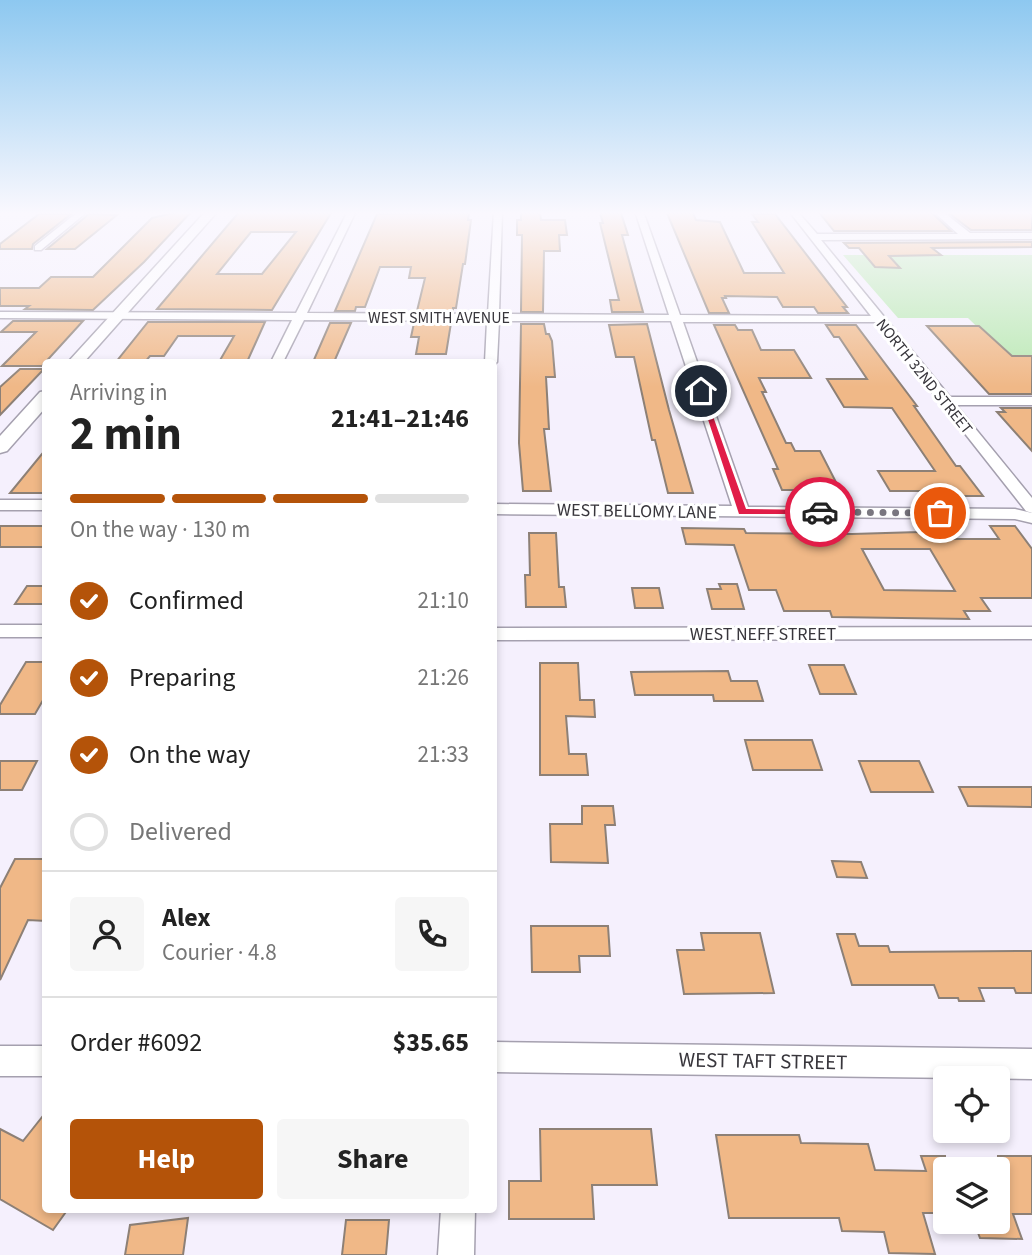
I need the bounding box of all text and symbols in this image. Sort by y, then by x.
street label: WEST SMITH AVENUE [368,307,510,329]
street label: NORTH 32ND STREET [871,314,978,439]
pin [671,361,731,421]
icon: home [682,372,720,410]
text: Arriving in [70,376,168,409]
text: 21:41–21:46 [331,400,469,437]
text: 2 min [70,402,182,467]
courier [785,477,855,547]
pin [910,483,970,543]
icon: car [801,493,839,531]
icon: bag [921,494,959,532]
street label: WEST BELLOMY LANE [557,498,717,525]
text: On the way · 130 m [70,513,250,546]
icon: check [70,582,108,620]
text: Confirmed [129,582,244,619]
text: 21:10 [418,584,469,617]
street label: WEST NEFF STREET [690,622,837,647]
icon: check [70,659,108,697]
text: Preparing [129,659,235,696]
text: 21:26 [418,661,469,694]
icon: check [70,736,108,774]
text: On the way [129,736,250,773]
text: 21:33 [418,738,469,771]
text: Delivered [129,813,232,850]
button: person [70,897,144,971]
button: phone [395,897,469,971]
text: Alex [162,899,211,936]
text: Courier · 4.8 [162,936,277,969]
text: Order #6092 [70,1024,202,1061]
text: $35.65 [393,1024,469,1061]
street label: WEST TAFT STREET [678,1045,848,1077]
map controls [933,1066,1010,1234]
button: locate [933,1066,1010,1143]
button: Help [70,1119,263,1199]
button: Share [277,1119,469,1199]
button: layers [933,1157,1010,1234]

